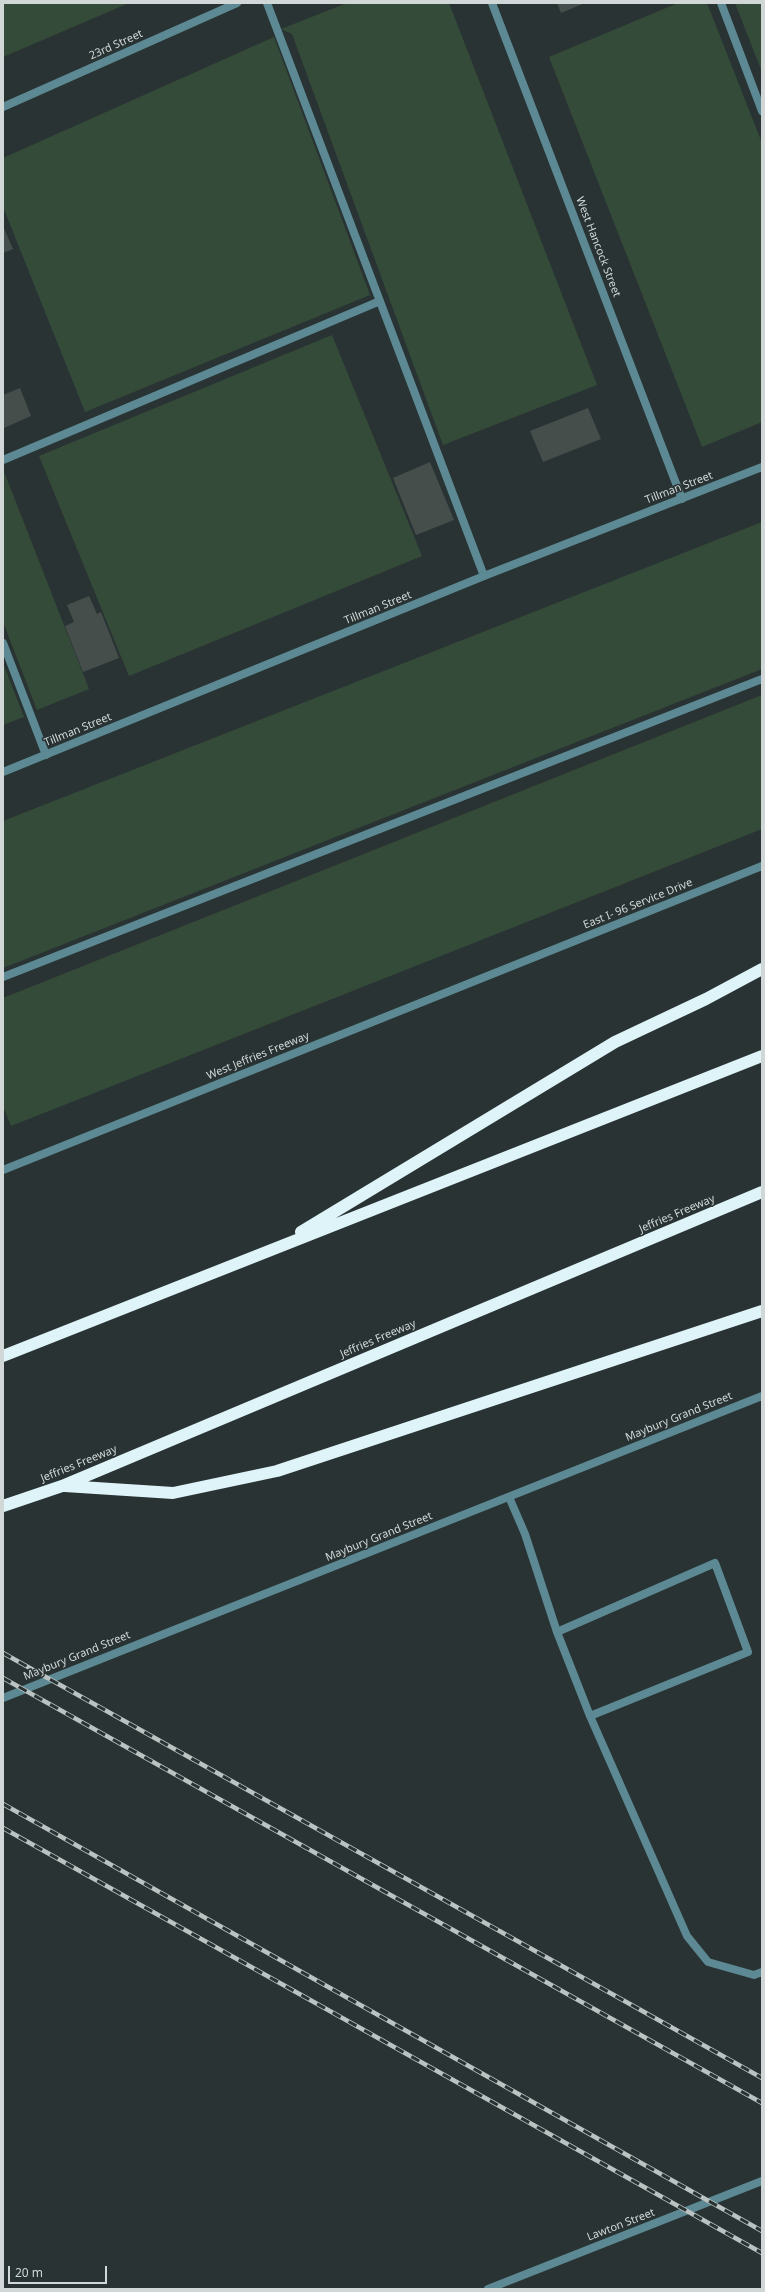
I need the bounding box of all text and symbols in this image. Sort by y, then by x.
street label: 23rd Street [87,27,145,63]
street label: West Hancock Street [573,195,623,299]
street label: Tillman Street [643,469,715,507]
street label: Tillman Street [342,588,414,628]
street label: Tillman Street [42,710,114,750]
street label: East I- 96 Service Drive [581,876,695,932]
street label: West Jeffries Freeway [205,1029,311,1083]
street label: Jeffries Freeway [637,1192,717,1236]
street label: Jeffries Freeway [338,1317,418,1361]
street label: Maybury Grand Street [624,1390,734,1444]
street label: Jeffries Freeway [39,1443,119,1485]
street label: Maybury Grand Street [324,1510,434,1564]
street label: Maybury Grand Street [22,1629,132,1683]
street label: Lawton Street [585,2206,657,2244]
scale bar [10,2258,109,2284]
text: 20 m [15,2264,43,2281]

